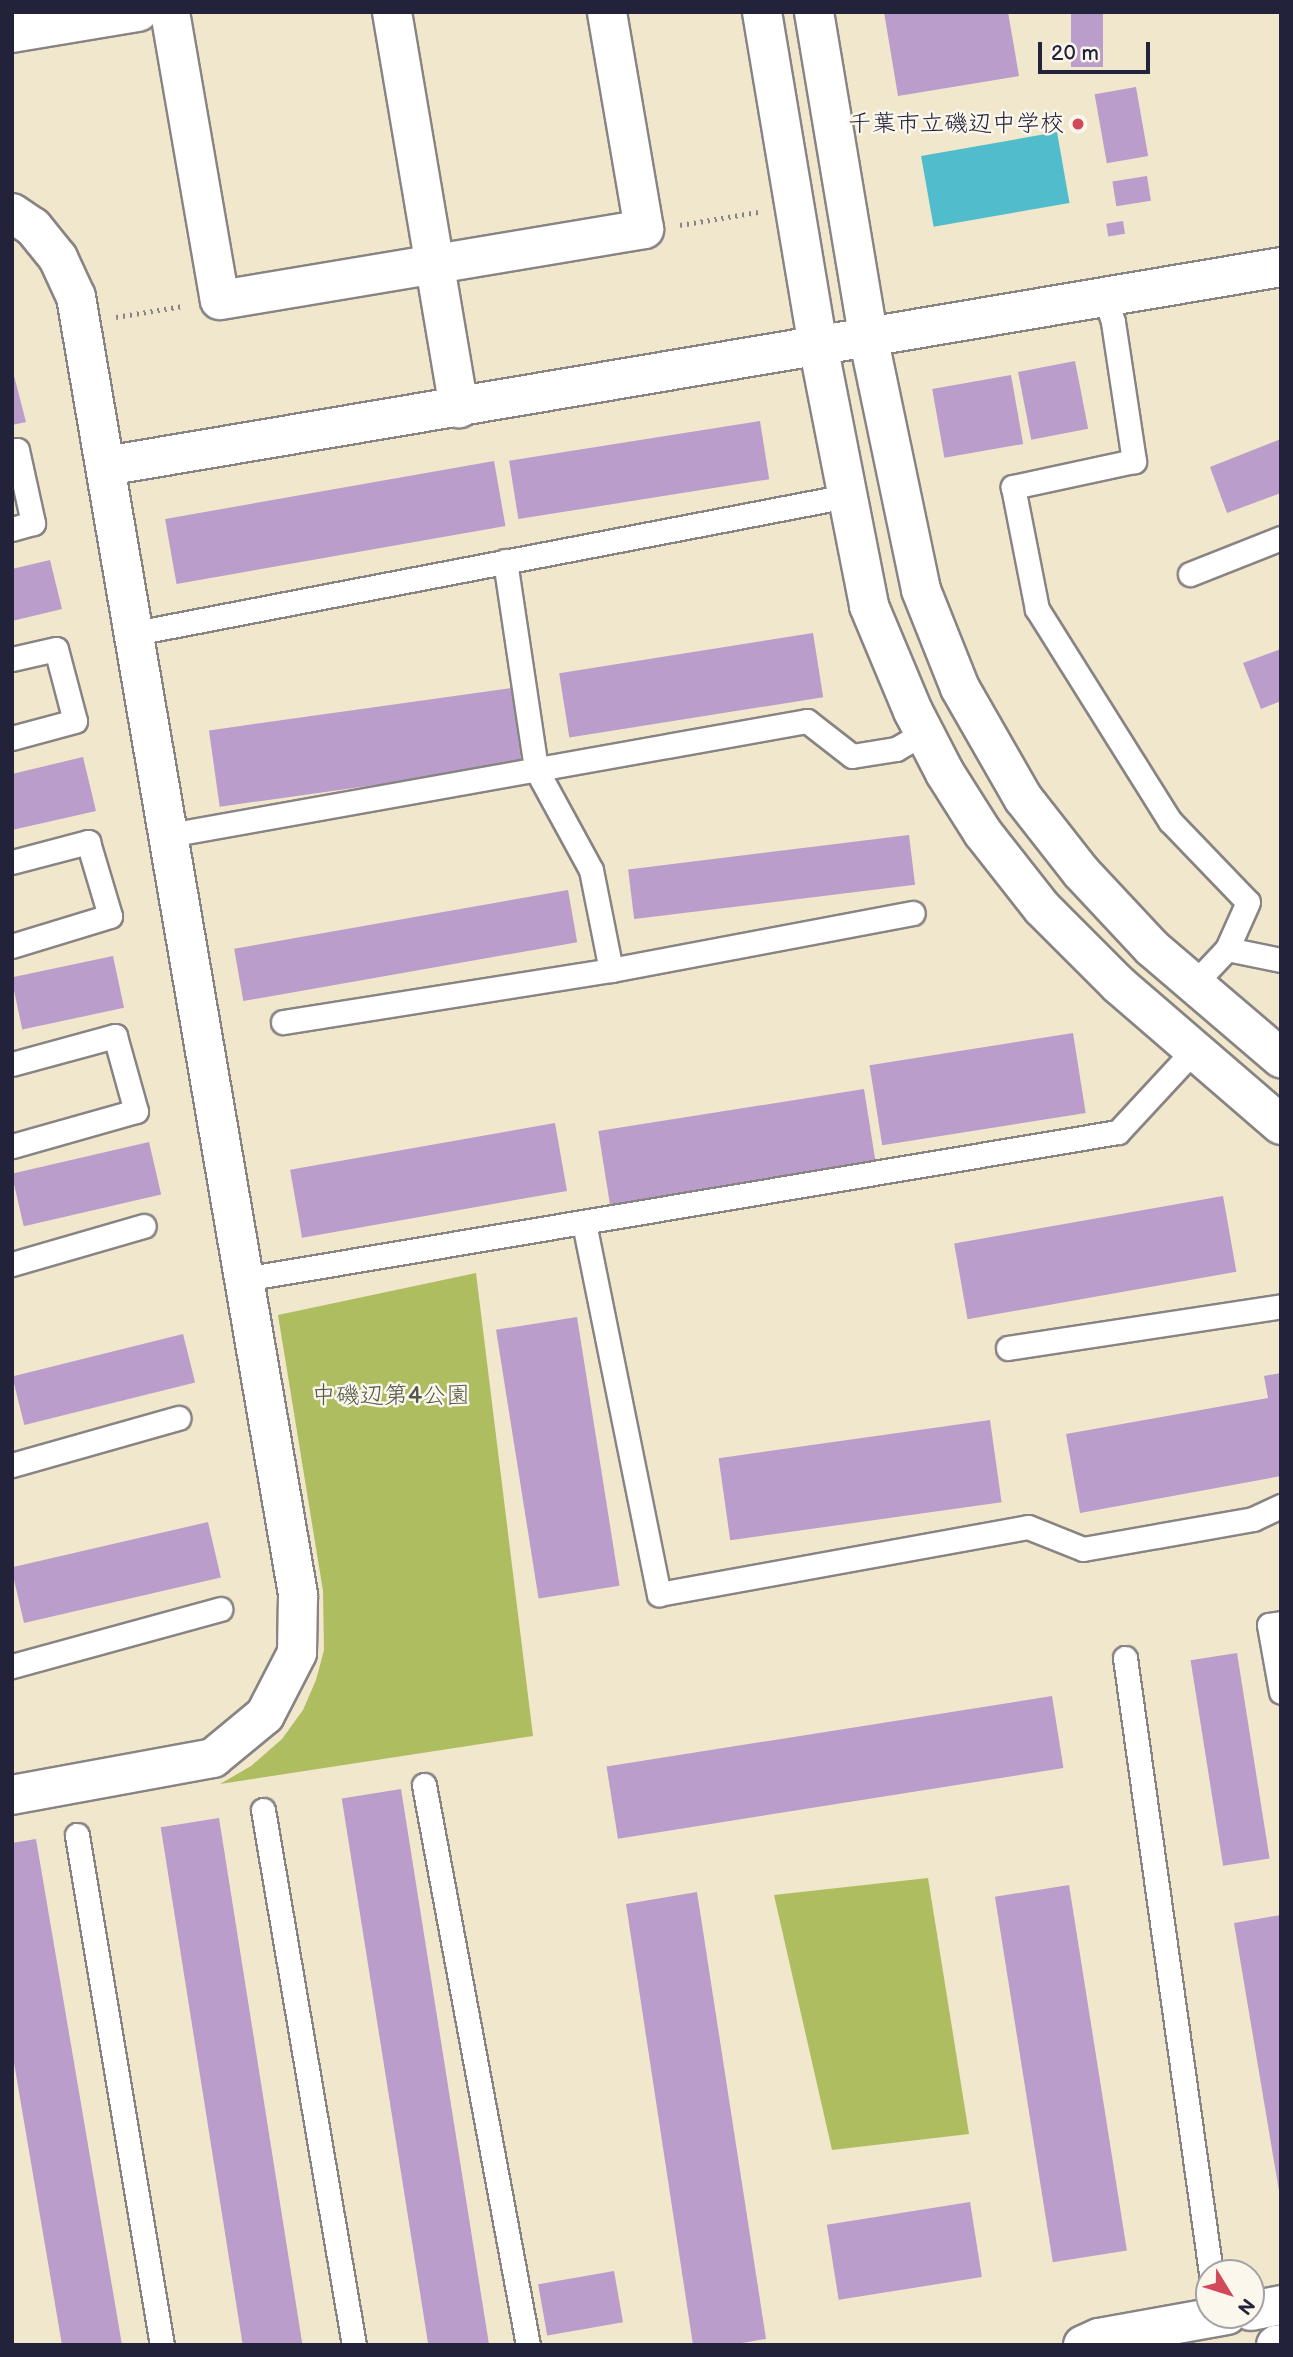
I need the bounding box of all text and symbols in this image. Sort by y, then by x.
scale bar [1041,28,1153,72]
text: 20 m [1051,41,1099,66]
place label: 千葉市立磯辺中学校 [848,110,1064,138]
marker: 千葉市立磯辺中学校 [1070,116,1086,132]
park label: 中磯辺第4公園 [312,1382,470,1410]
north arrow [1195,2259,1265,2329]
text: N [1232,2293,1259,2319]

